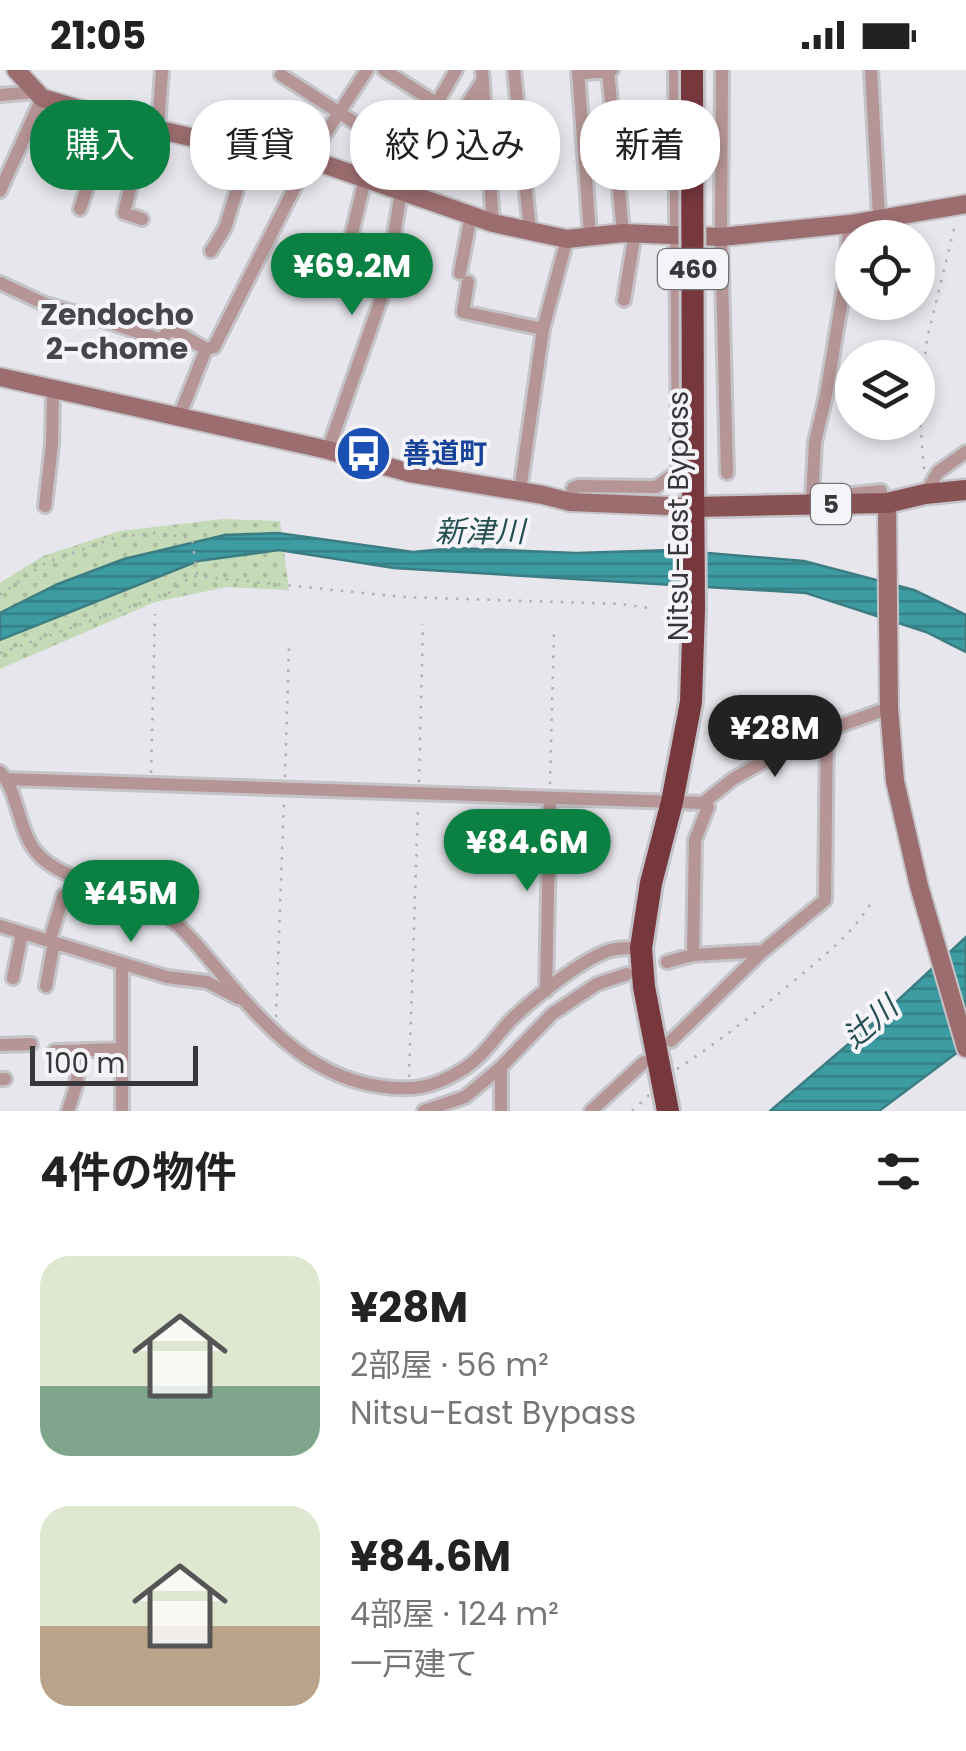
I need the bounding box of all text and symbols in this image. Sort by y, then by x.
text: 21:05 [50,9,146,62]
chip: 購入 [30,100,170,190]
chip: 賃貸 [190,100,330,190]
chip: 絞り込み [350,100,560,190]
chip: 新着 [580,100,720,190]
map controls [835,220,935,440]
button: locate [835,220,935,320]
pin: ¥69.2M [271,233,433,318]
text: ¥69.2M [293,243,411,288]
road number: 460 [658,249,728,289]
district label: Zendocho 2-chome [40,293,194,370]
button: layers [835,340,935,440]
street label: Nitsu-East Bypass [659,391,698,641]
bus stop icon: 善道町 [334,423,394,483]
place label: 善道町 [403,434,487,473]
road number: 5 [811,484,851,524]
water label: 新津川 [435,510,528,553]
pin: ¥28M [716,695,834,780]
text: ¥28M [730,705,820,750]
pin: ¥84.6M [446,809,608,894]
text: ¥84.6M [466,819,588,864]
pin: ¥45M [72,860,190,945]
text: ¥45M [84,870,178,915]
water label: 辻川 [833,984,909,1058]
scale bar [30,1041,198,1086]
text: 100 m [45,1044,125,1083]
text: 4件の物件 [40,1143,236,1202]
icon: filters [871,1144,926,1199]
text: ¥28M [350,1278,468,1337]
icon: home [120,1296,240,1416]
text: 2部屋 · 56 m² [350,1342,549,1387]
text: Nitsu-East Bypass [350,1390,636,1435]
text: ¥84.6M [350,1527,511,1586]
icon: home [120,1546,240,1666]
text: 4部屋 · 124 m² [350,1591,559,1636]
text: 一戸建て [350,1641,478,1686]

